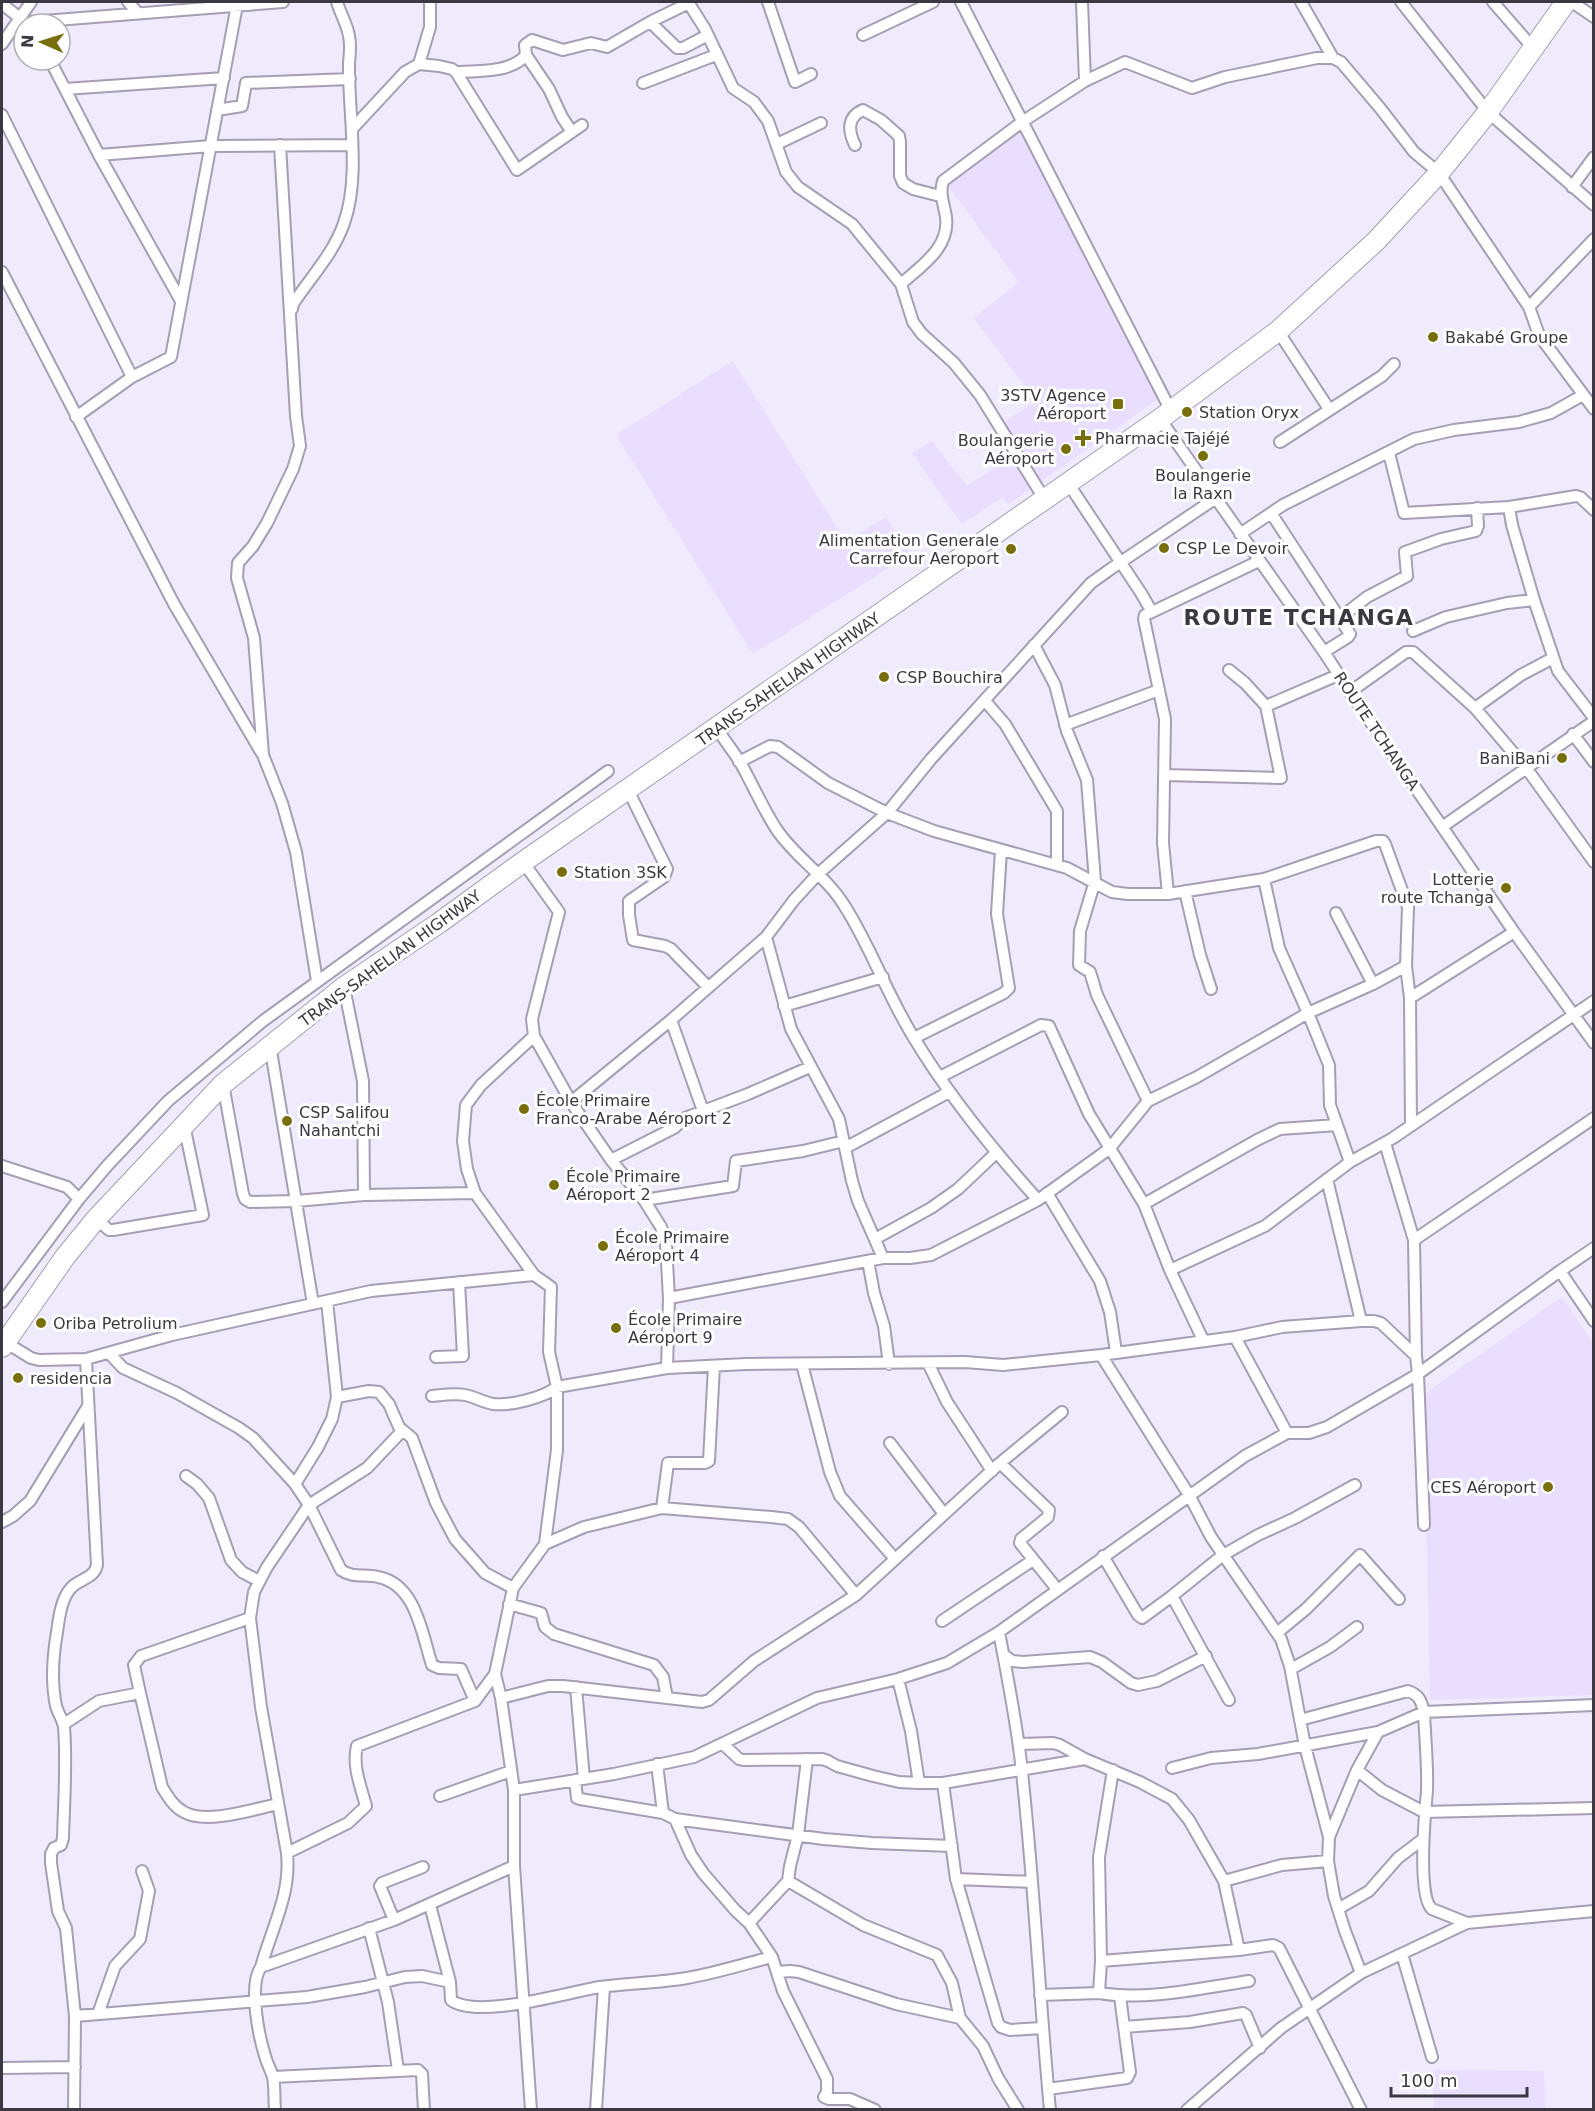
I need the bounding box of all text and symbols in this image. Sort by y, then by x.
north arrow [12,12,72,72]
text: N [18,34,37,48]
place label: Bakabé Groupe [1445,328,1568,347]
marker: Bakabé Groupe [1426,330,1440,344]
place label: 3STV Agence Aéroport [1000,386,1106,423]
marker: 3STV Agence Aéroport [1111,397,1125,411]
place label: Station Oryx [1199,403,1299,422]
marker: Station Oryx [1180,405,1194,419]
place label: Pharmacie Tajéjé [1095,429,1230,448]
place label: Boulangerie Aéroport [958,431,1054,468]
marker: Pharmacie Tajéjé [1076,431,1090,445]
marker: Boulangerie Aéroport [1059,442,1073,456]
marker: Boulangerie la Raxn [1196,449,1210,463]
place label: Boulangerie la Raxn [1155,466,1251,503]
place label: Alimentation Generale Carrefour Aeroport [819,531,999,568]
place label: CSP Le Devoir [1176,539,1288,558]
marker: CSP Le Devoir [1157,541,1171,555]
marker: Alimentation Generale Carrefour Aeroport [1004,542,1018,556]
district label: ROUTE TCHANGA [1184,605,1414,630]
street label: TRANS-SAHELIAN HIGHWAY [692,608,884,751]
place label: CSP Bouchira [896,668,1003,687]
street label: ROUTE TCHANGA [1330,668,1423,794]
marker: CSP Bouchira [877,670,891,684]
place label: BaniBani [1479,749,1550,768]
marker: BaniBani [1555,751,1569,765]
place label: Station 3SK [574,863,667,882]
marker: Station 3SK [555,865,569,879]
place label: Lotterie route Tchanga [1381,870,1494,907]
marker: Lotterie route Tchanga [1499,881,1513,895]
street label: TRANS-SAHELIAN HIGHWAY [295,886,485,1031]
place label: École Primaire Franco-Arabe Aéroport 2 [536,1091,732,1128]
marker: École Primaire Franco-Arabe Aéroport 2 [517,1102,531,1116]
place label: CSP Salifou Nahantchi [299,1103,389,1140]
marker: CSP Salifou Nahantchi [280,1114,294,1128]
place label: École Primaire Aéroport 2 [566,1167,680,1204]
marker: École Primaire Aéroport 2 [547,1178,561,1192]
place label: École Primaire Aéroport 4 [615,1228,729,1265]
marker: École Primaire Aéroport 4 [596,1239,610,1253]
place label: École Primaire Aéroport 9 [628,1310,742,1347]
place label: Oriba Petrolium [53,1314,178,1333]
marker: Oriba Petrolium [34,1316,48,1330]
marker: École Primaire Aéroport 9 [609,1321,623,1335]
place label: residencia [30,1369,112,1388]
marker: residencia [11,1371,25,1385]
place label: CES Aéroport [1430,1478,1536,1497]
marker: CES Aéroport [1541,1480,1555,1494]
scale bar [1391,2060,1528,2098]
text: 100 m [1400,2070,1458,2091]

